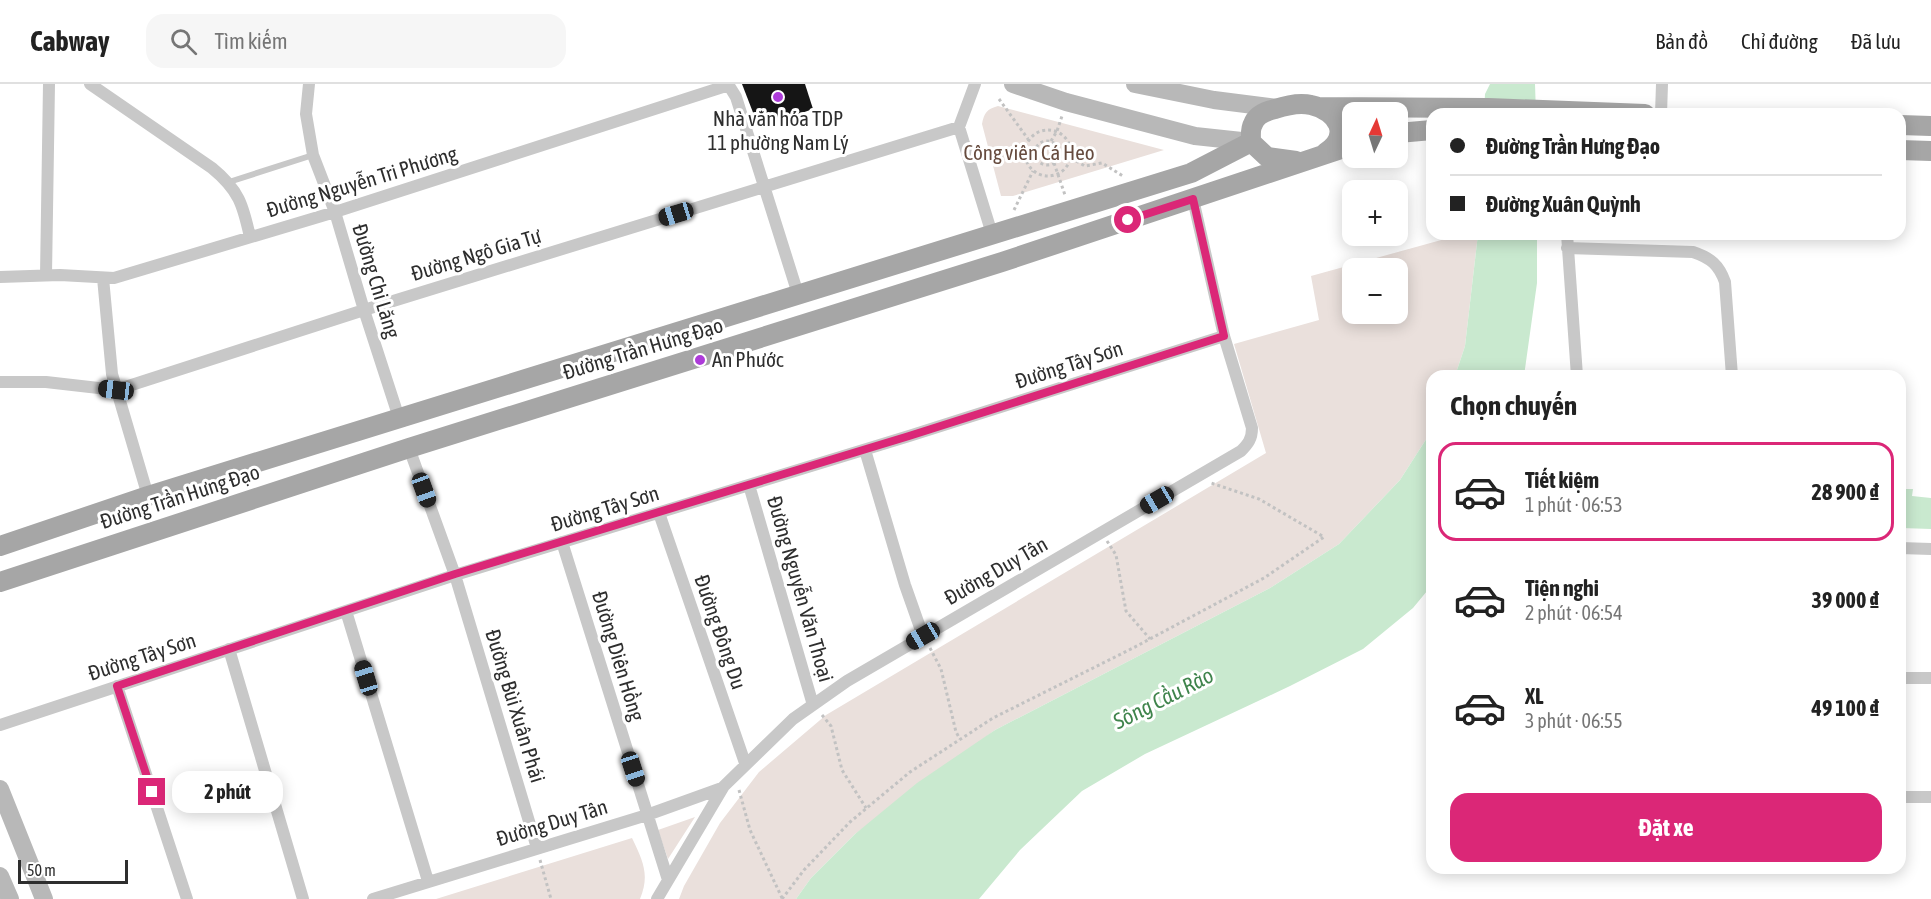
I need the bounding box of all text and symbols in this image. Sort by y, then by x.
search box [146,14,566,68]
text: Cabway [30,25,110,57]
icon: search [167,25,200,58]
text: Tìm kiếm [215,28,288,54]
text: Bản đồ [1655,29,1708,53]
text: Chỉ đường [1741,29,1818,53]
text: Đã lưu [1851,29,1901,53]
marker: Nhà văn hóa TDP 11 phường Nam Lý [771,90,785,104]
north arrow [1342,102,1408,168]
map controls [1342,102,1408,324]
place label: Nhà văn hóa TDP 11 phường Nam Lý [707,106,849,154]
text: Đường Trần Hưng Đạo [1486,133,1660,159]
park label: Công viên Cá Heo [963,140,1095,164]
street label: Đường Nguyễn Tri Phương [264,141,460,221]
button: + [1342,180,1408,246]
text: Đường Xuân Quỳnh [1486,191,1641,217]
car [656,200,696,228]
route start [1114,206,1141,233]
street label: Đường Chi Lăng [348,221,406,341]
street label: Đường Ngô Gia Tự [408,223,544,285]
button: − [1342,258,1408,324]
street label: Đường Trần Hưng Đạo [560,312,726,384]
street label: Đường Tây Sơn [1012,335,1126,393]
place label: An Phước [712,347,784,371]
marker: An Phước [693,353,707,367]
car [97,379,135,401]
text: Chọn chuyến [1450,390,1577,421]
street label: Đường Trần Hưng Đạo [97,459,262,533]
icon: car [1453,465,1507,519]
text: Tiết kiệm [1525,467,1599,493]
car [409,470,439,510]
text: 28 900 ₫ [1812,479,1879,505]
street label: Đường Tây Sơn [548,480,662,536]
car [1137,483,1177,517]
street label: Đường Nguyễn Văn Thoại [763,493,839,685]
text: 1 phút · 06:53 [1525,493,1623,516]
street label: Đường Duy Tân [940,531,1051,609]
street label: Đường Đông Du [690,571,752,692]
icon: car [1453,573,1507,627]
text: Tiện nghi [1525,575,1599,601]
text: 39 000 ₫ [1812,587,1879,613]
street label: Đường Diên Hồng [588,588,650,723]
text: 2 phút · 06:54 [1525,601,1623,624]
car [903,619,943,653]
street label: Đường Bùi Xuân Phái [481,626,551,785]
street label: Đường Tây Sơn [85,627,199,685]
car [352,658,380,698]
water label: Sông Cầu Rào [1108,662,1217,735]
icon: car [1453,681,1507,735]
text: XL [1525,683,1543,709]
text: 49 100 ₫ [1812,695,1879,721]
text: 3 phút · 06:55 [1525,709,1623,732]
car [619,749,647,789]
callout: 2 phút [173,771,284,813]
route end [138,778,165,805]
text: 2 phút [204,780,251,803]
button: Đặt xe [1450,793,1882,862]
street label: Đường Duy Tân [493,794,610,850]
scale bar [18,857,128,884]
text: 50 m [27,861,56,879]

